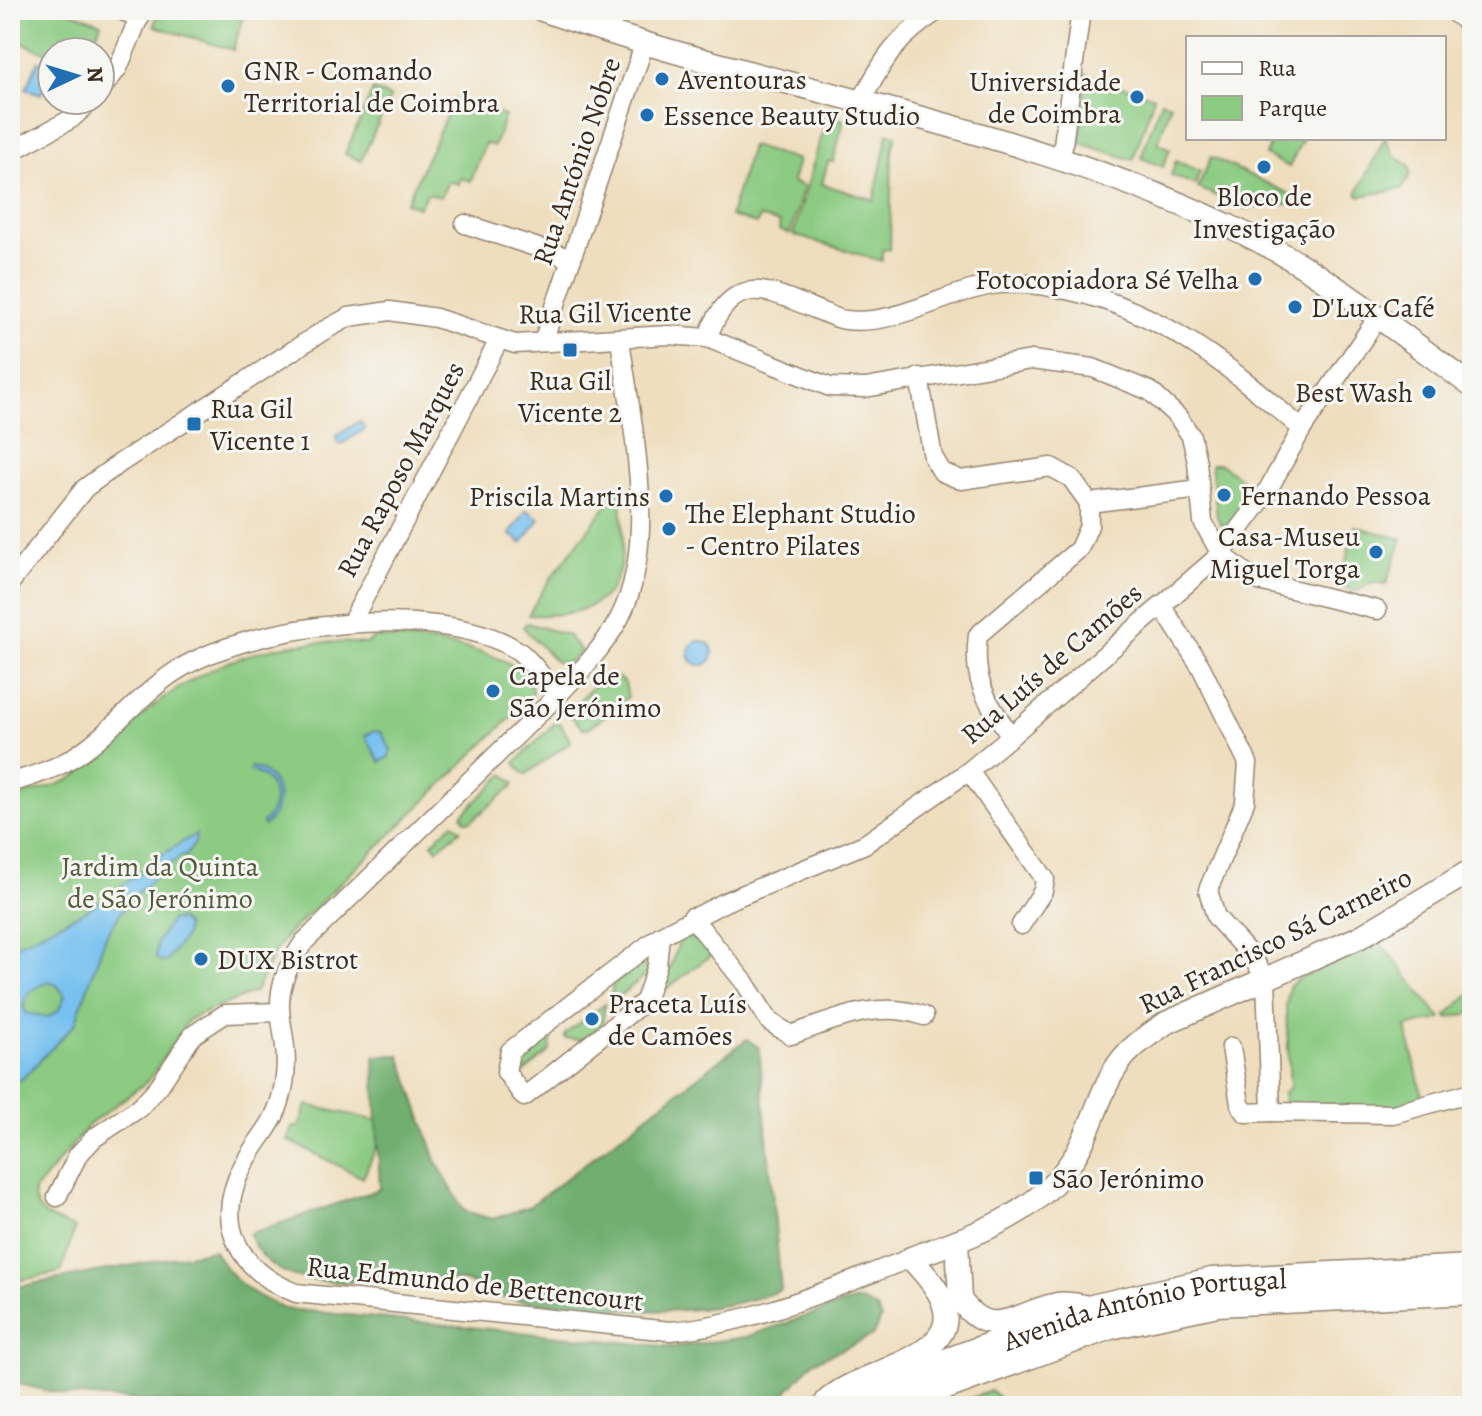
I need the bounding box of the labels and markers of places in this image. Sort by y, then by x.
place label: GNR - Comando Territorial de Coimbra [244,52,500,122]
place label: Aventouras [677,61,807,99]
place label: Universidade de Coimbra [969,63,1121,133]
marker: Aventouras [653,70,671,88]
marker: GNR - Comando Territorial de Coimbra [219,77,237,95]
marker: Universidade de Coimbra [1128,88,1146,106]
place label: Essence Beauty Studio [663,97,920,135]
marker: Essence Beauty Studio [638,106,656,124]
marker: Bloco de Investigação [1255,158,1273,176]
place label: Bloco de Investigação [1193,178,1335,248]
place label: Fotocopiadora Sé Velha [975,261,1239,299]
marker: Fotocopiadora Sé Velha [1246,270,1264,288]
place label: D'Lux Café [1311,289,1435,327]
marker: D'Lux Café [1286,298,1304,316]
marker: Rua Gil Vicente 2 [561,341,579,359]
place label: Rua Gil Vicente 2 [517,362,622,432]
place label: Best Wash [1295,374,1413,412]
marker: Best Wash [1420,383,1438,401]
place label: Rua Gil Vicente 1 [209,390,310,460]
marker: Rua Gil Vicente 1 [185,415,203,433]
place label: Fernando Pessoa [1240,477,1431,515]
place label: Priscila Martins [469,478,650,516]
marker: Fernando Pessoa [1215,486,1233,504]
marker: Priscila Martins [657,487,675,505]
place label: The Elephant Studio - Centro Pilates [685,495,916,565]
place label: Casa-Museu Miguel Torga [1210,518,1361,588]
marker: The Elephant Studio - Centro Pilates [660,520,678,538]
marker: Casa-Museu Miguel Torga [1367,543,1385,561]
place label: Capela de São Jerónimo [509,657,661,727]
marker: Capela de São Jerónimo [484,682,502,700]
place label: DUX Bistrot [217,941,358,979]
marker: DUX Bistrot [192,950,210,968]
place label: Praceta Luís de Camões [608,985,747,1055]
marker: Praceta Luís de Camões [583,1010,601,1028]
place label: São Jerónimo [1052,1160,1204,1198]
marker: São Jerónimo [1027,1169,1045,1187]

